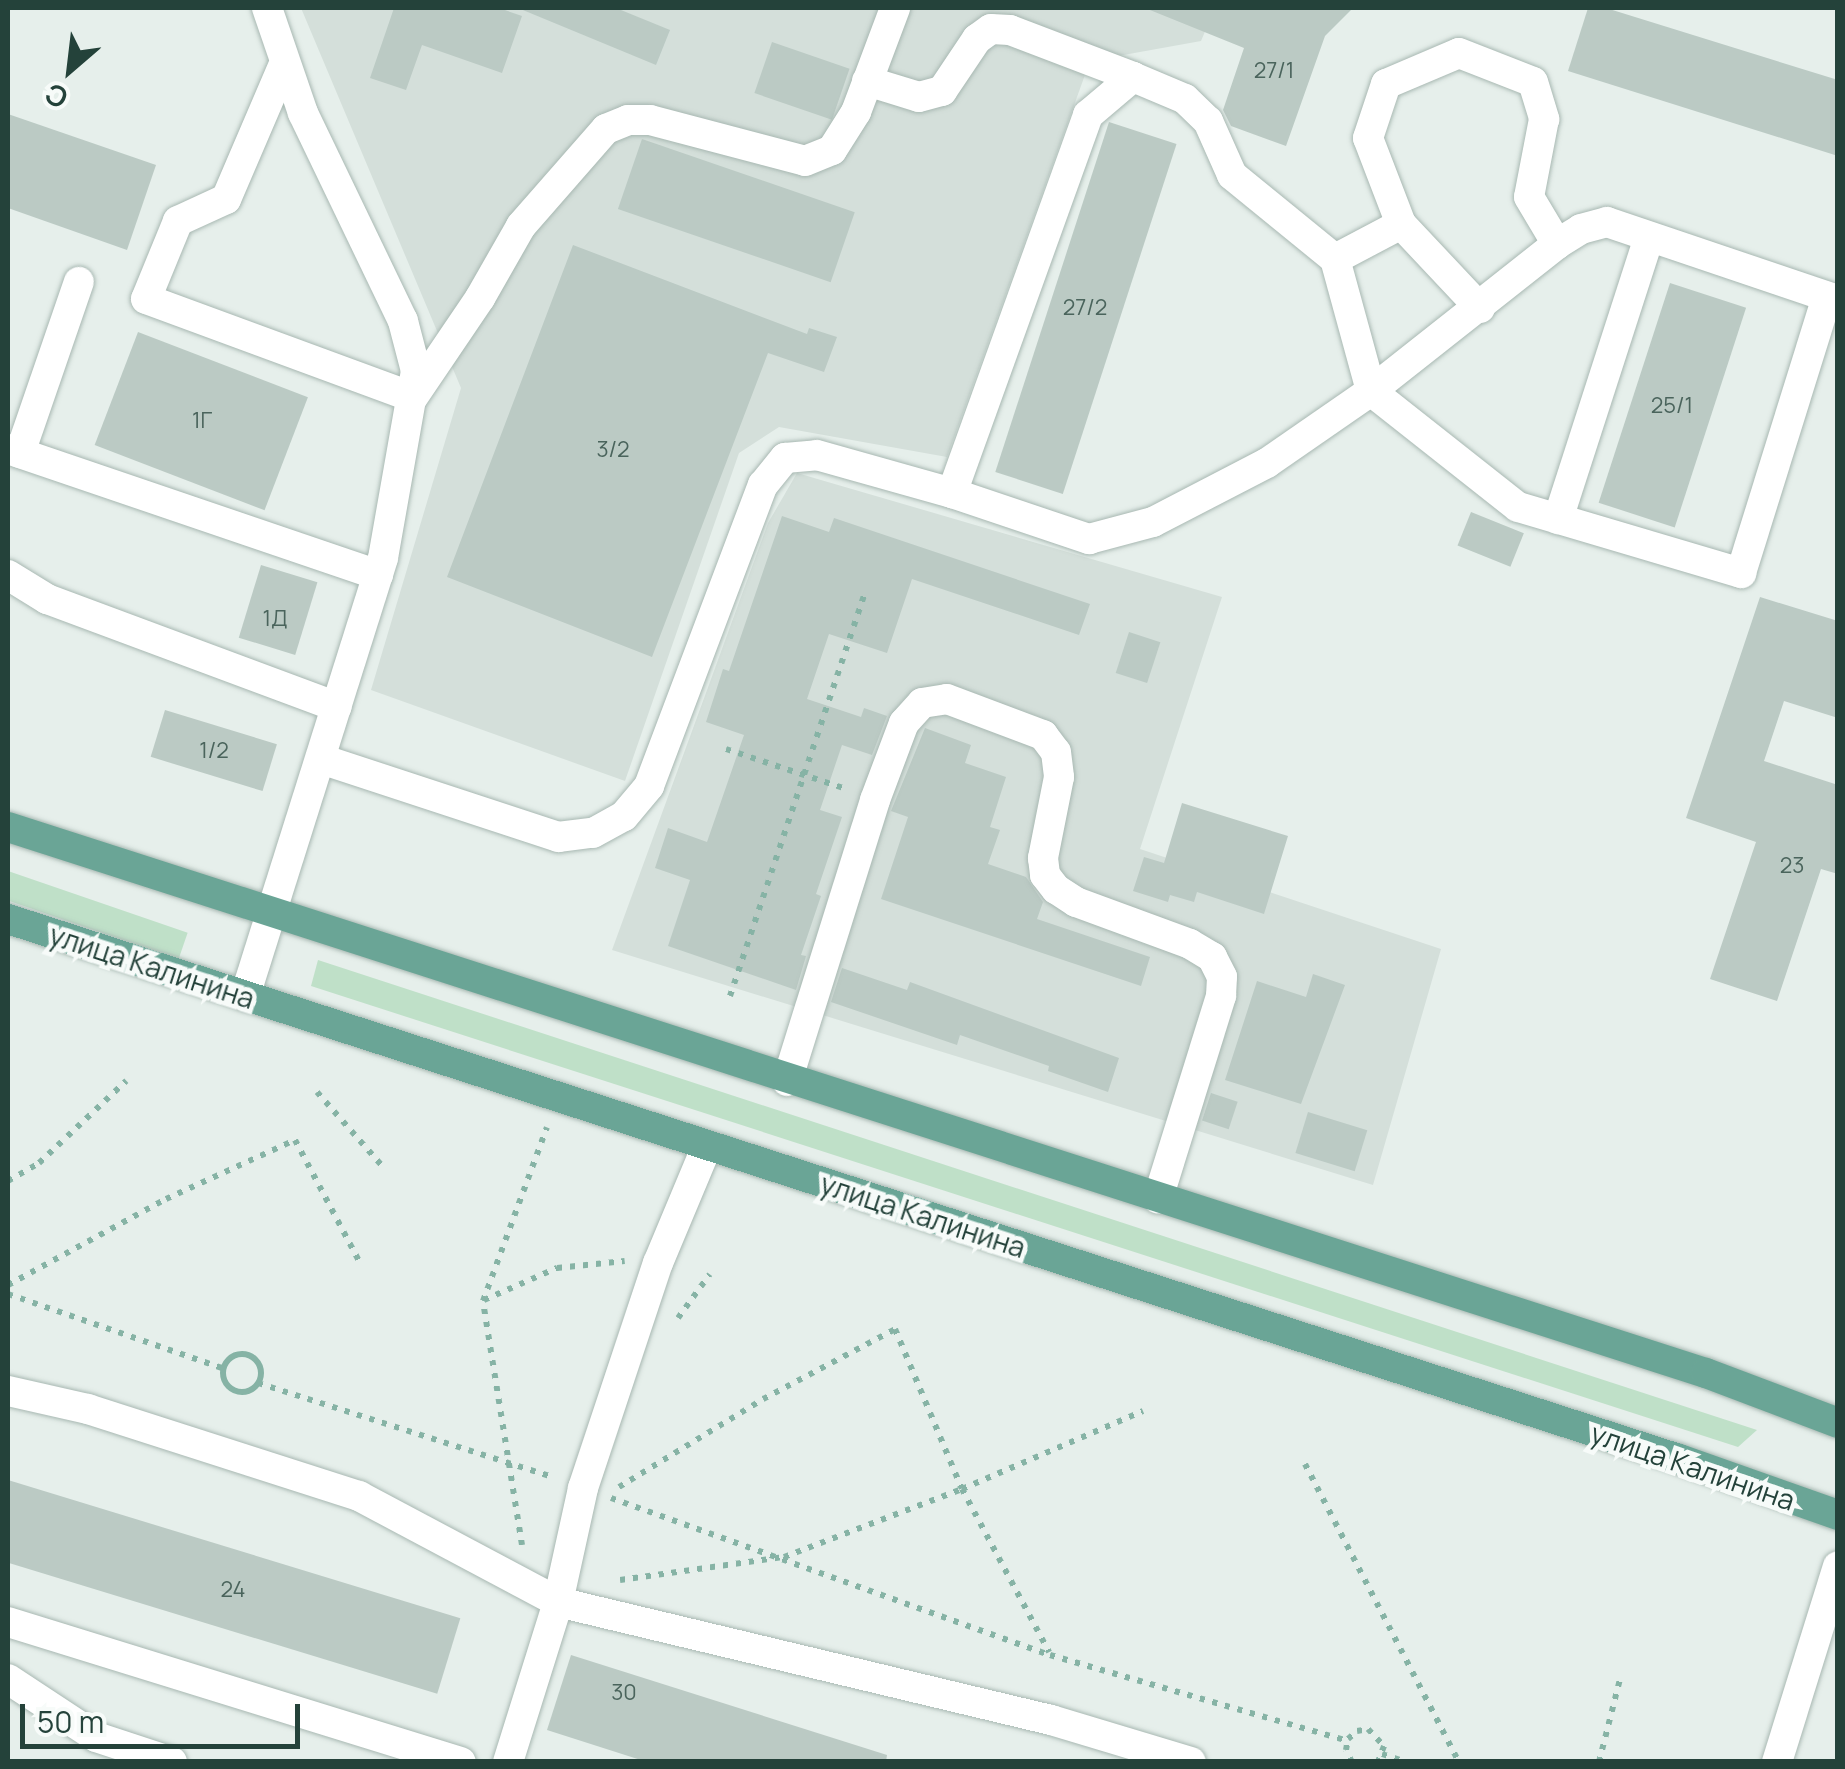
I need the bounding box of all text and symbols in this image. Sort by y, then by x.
north arrow [20,20,120,120]
house number: 27/1 [1254,58,1294,84]
text: С [38,75,74,118]
house number: 27/2 [1063,295,1107,321]
house number: 25/1 [1651,393,1693,419]
house number: 1Г [192,408,212,434]
house number: 3/2 [596,437,630,463]
house number: 1Д [263,606,287,632]
house number: 1/2 [199,738,229,764]
house number: 23 [1780,853,1804,879]
street label: улица Калинина [45,917,259,1015]
street label: улица Калинина [816,1166,1030,1264]
street label: улица Калинина [1587,1415,1799,1517]
house number: 24 [220,1577,246,1603]
house number: 30 [611,1680,637,1706]
scale bar [25,1684,305,1746]
text: 50 m [37,1701,104,1742]

